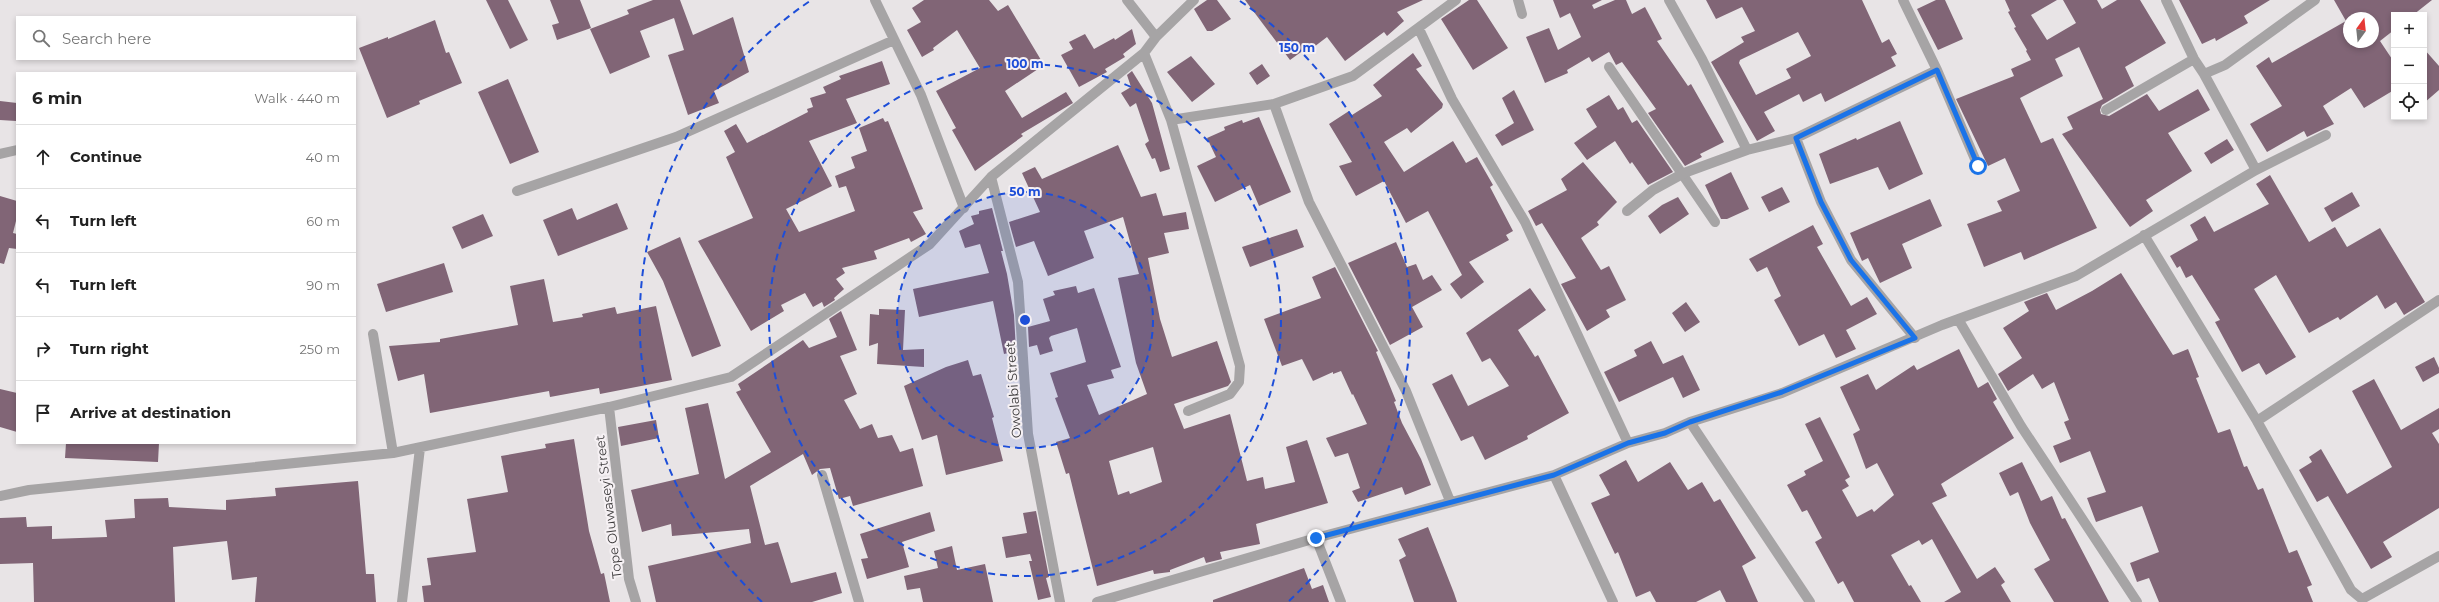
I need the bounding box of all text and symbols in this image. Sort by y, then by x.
north arrow [2343,12,2379,48]
map controls [2391,12,2427,120]
button: + [2391,12,2427,48]
search box [16,16,356,60]
icon: search [30,27,52,49]
text: Search here [62,29,151,48]
text: 150 m [1279,40,1315,55]
button: − [2391,48,2427,84]
text: 100 m [1007,56,1043,71]
button: locate [2391,84,2427,120]
text: 6 min [32,88,82,108]
text: Walk · 440 m [254,90,340,106]
icon: ahead [32,146,54,168]
text: Continue [70,147,142,166]
text: 40 m [306,149,340,165]
route start [1969,157,1987,175]
text: 50 m [1009,184,1041,199]
icon: left [32,210,54,232]
text: Turn left [70,211,137,230]
text: 60 m [306,213,340,229]
icon: left [32,274,54,296]
text: Turn left [70,275,137,294]
text: 90 m [306,277,340,293]
centre of rings [1018,313,1032,327]
icon: right [32,338,54,360]
text: Turn right [70,339,149,358]
text: 250 m [299,341,340,357]
street label: Owolabi Street [1002,341,1024,439]
icon: arrive [32,402,54,424]
text: Arrive at destination [70,403,231,422]
street label: Tope Oluwaseyi Street [591,434,625,580]
route end [1307,529,1325,547]

